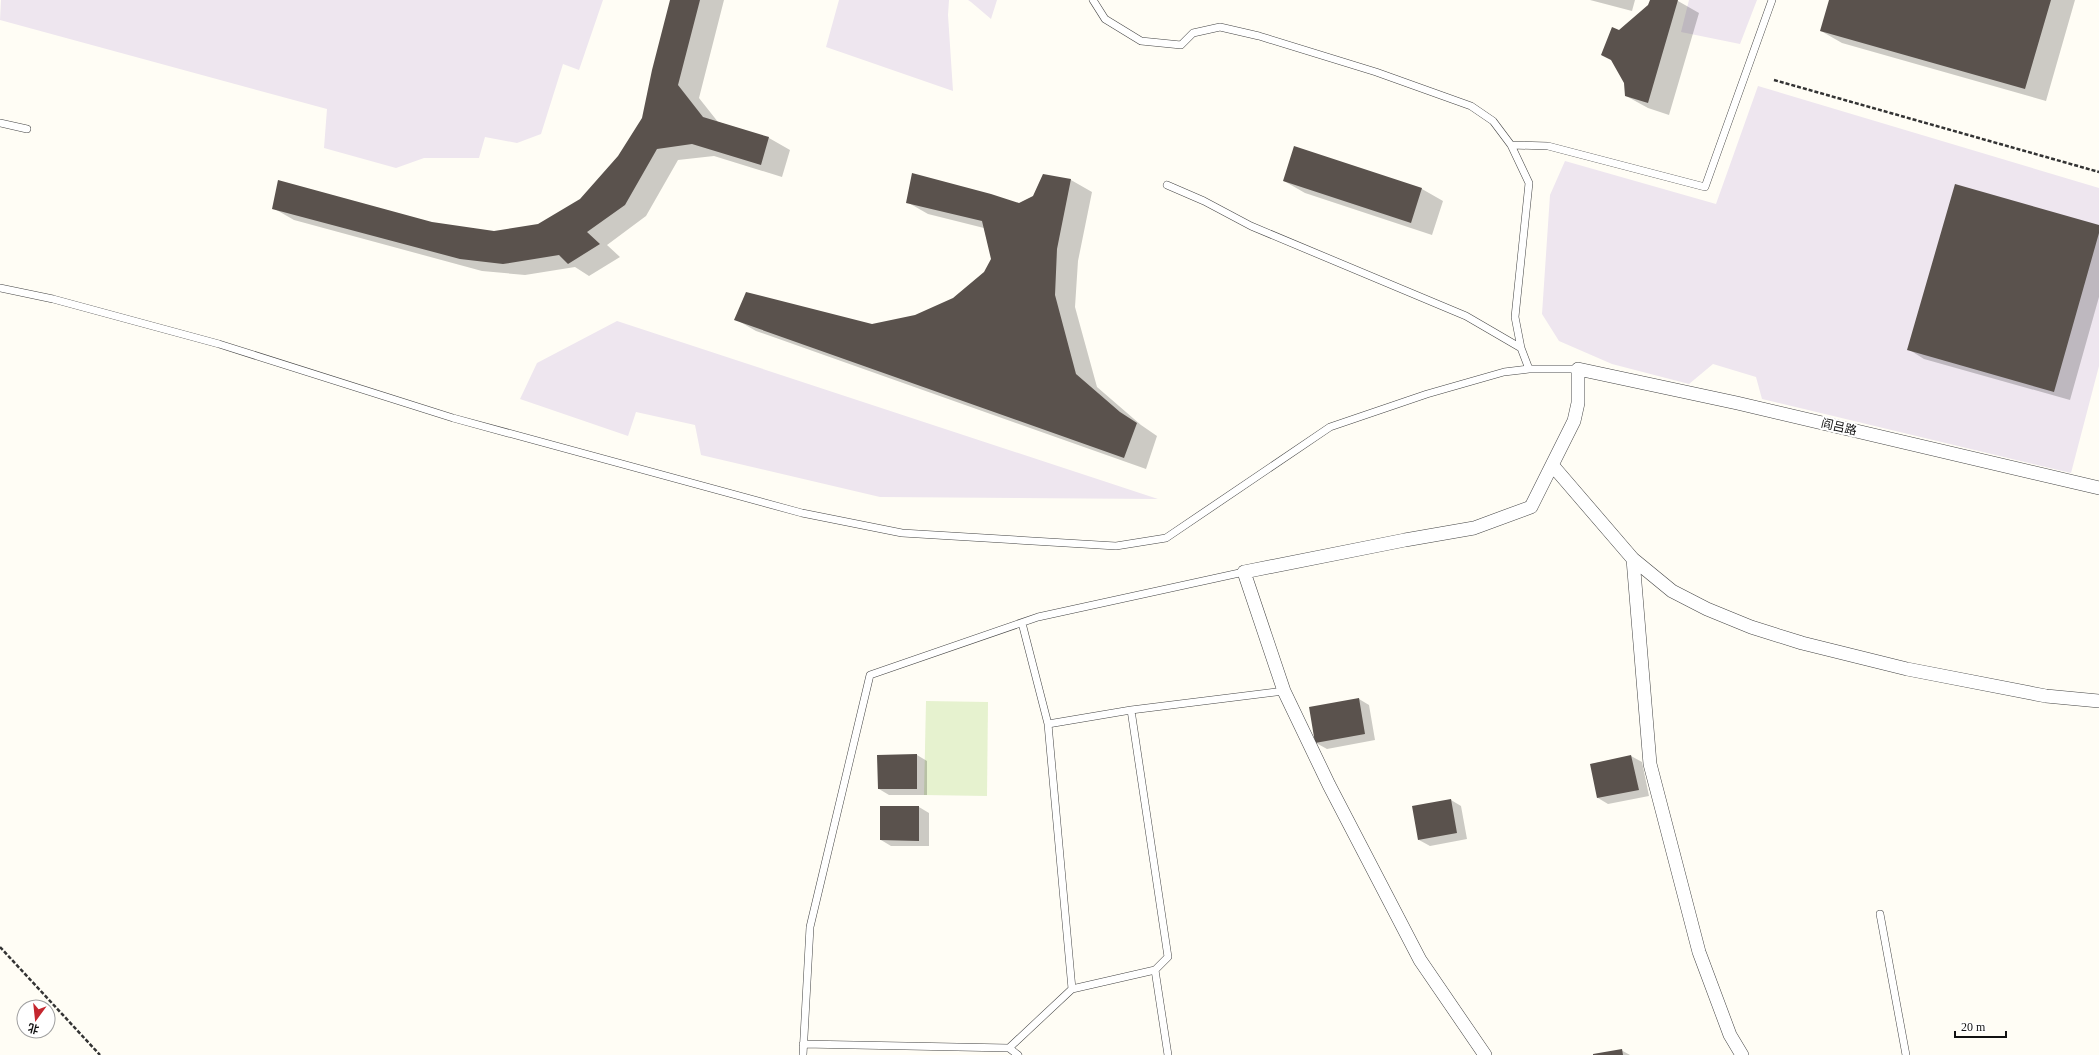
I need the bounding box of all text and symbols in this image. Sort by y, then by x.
street label: 阎吕路 [1820,416,1858,438]
north arrow [16,999,56,1039]
scale bar [1955,1013,2006,1039]
text: 20 m [1961,1020,1986,1034]
text: 北 [27,1021,40,1036]

